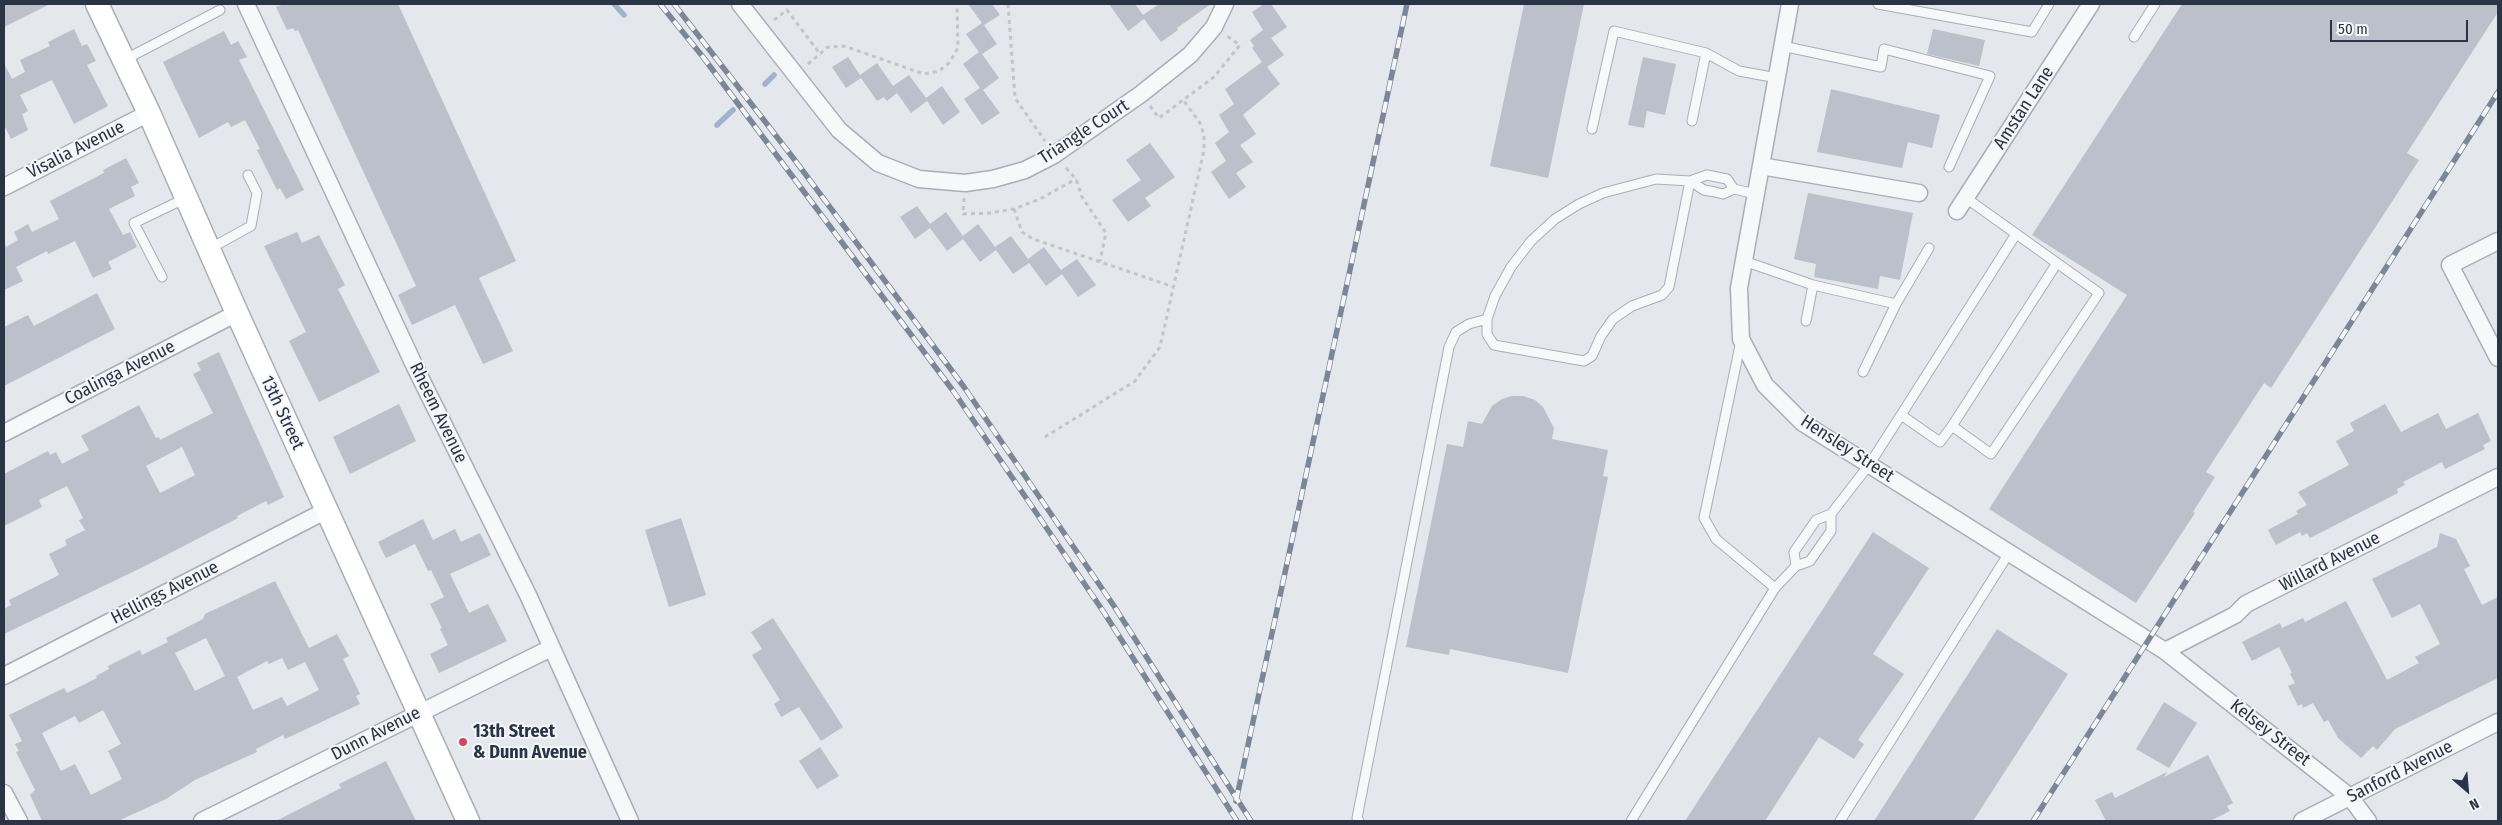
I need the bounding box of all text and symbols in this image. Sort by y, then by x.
scale bar [2332,10,2470,42]
text: 50 m [2338,20,2368,38]
street label: Amstan Lane [1989,63,2059,153]
street label: Triangle Court [1035,95,1133,169]
street label: Visalia Avenue [24,116,128,184]
street label: Coalinga Avenue [61,336,179,410]
street label: Rheem Avenue [404,359,472,467]
street label: 13th Street [256,373,308,453]
street label: Hensley Street [1796,411,1898,487]
street label: Willard Avenue [2276,527,2384,597]
street label: Hellings Avenue [108,557,222,629]
street label: Kelsey Street [2226,695,2314,771]
street label: Dunn Avenue [328,702,424,766]
place label: 13th Street & Dunn Avenue [473,721,587,764]
marker: 13th Street & Dunn Avenue [457,736,469,748]
street label: Sanford Avenue [2344,736,2456,808]
north arrow [2442,765,2492,815]
text: N [2466,794,2482,813]

